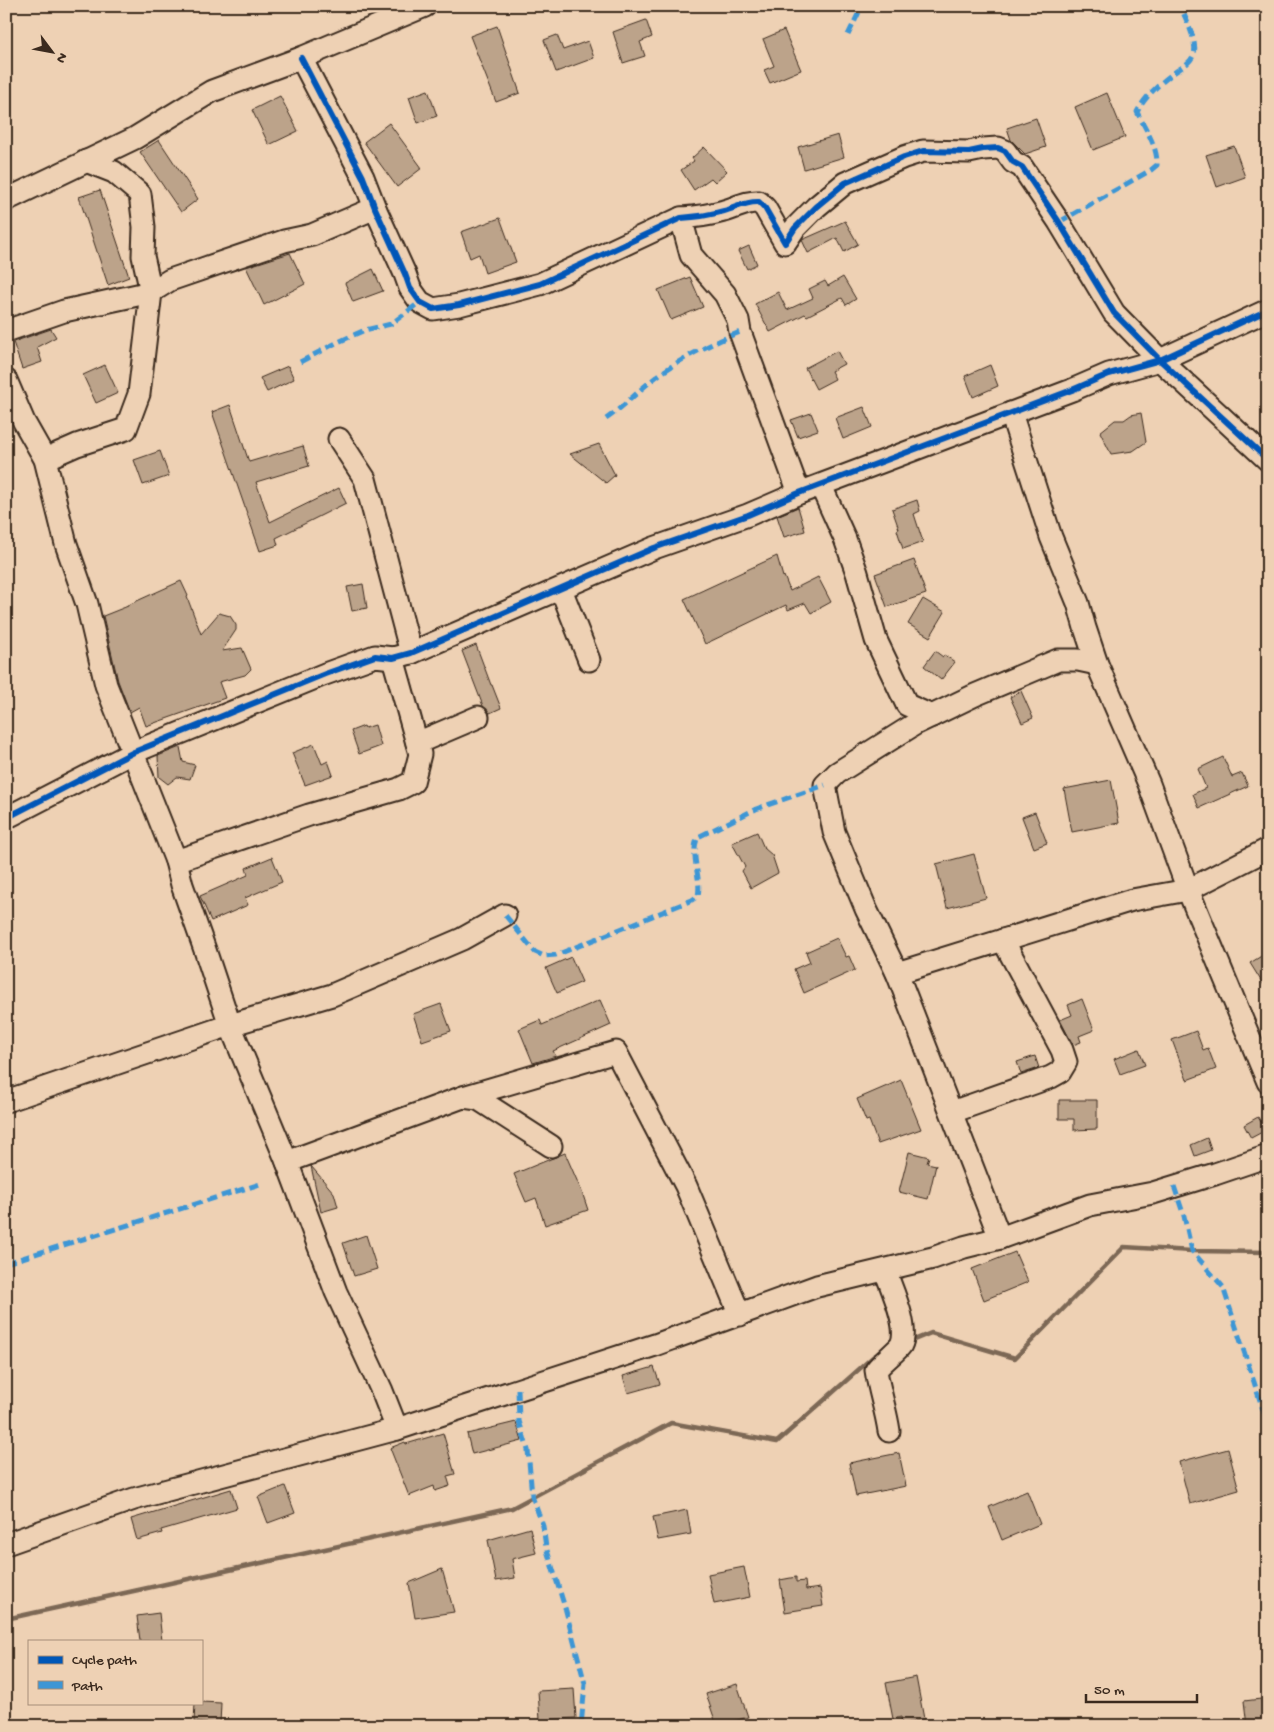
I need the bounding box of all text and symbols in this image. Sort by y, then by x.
north arrow [28,28,78,78]
text: N [51,49,71,66]
legend [28,1640,202,1704]
text: Cycle path [72,1652,137,1670]
scale bar [1086,1672,1198,1704]
text: Path [71,1678,103,1696]
text: 50 m [1094,1682,1125,1700]

